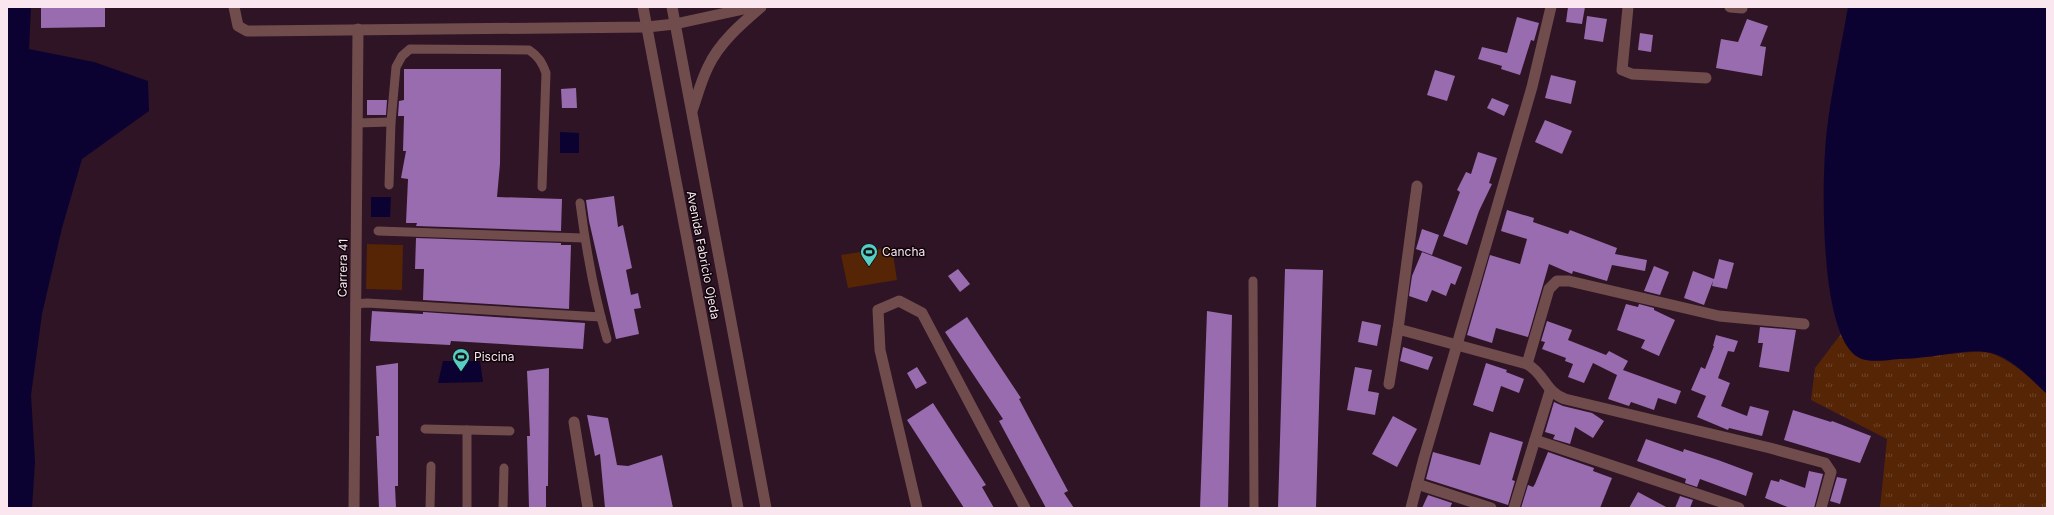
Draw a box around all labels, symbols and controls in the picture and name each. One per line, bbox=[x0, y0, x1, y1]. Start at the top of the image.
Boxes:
street label: Avenida Fabricio Ojeda bbox=[684, 189, 723, 320]
street label: Carrera 41 bbox=[334, 239, 351, 297]
sports icon: Cancha bbox=[859, 242, 879, 267]
place label: Cancha bbox=[882, 244, 925, 259]
sports icon: Piscina bbox=[451, 347, 471, 372]
place label: Piscina bbox=[474, 349, 515, 364]

